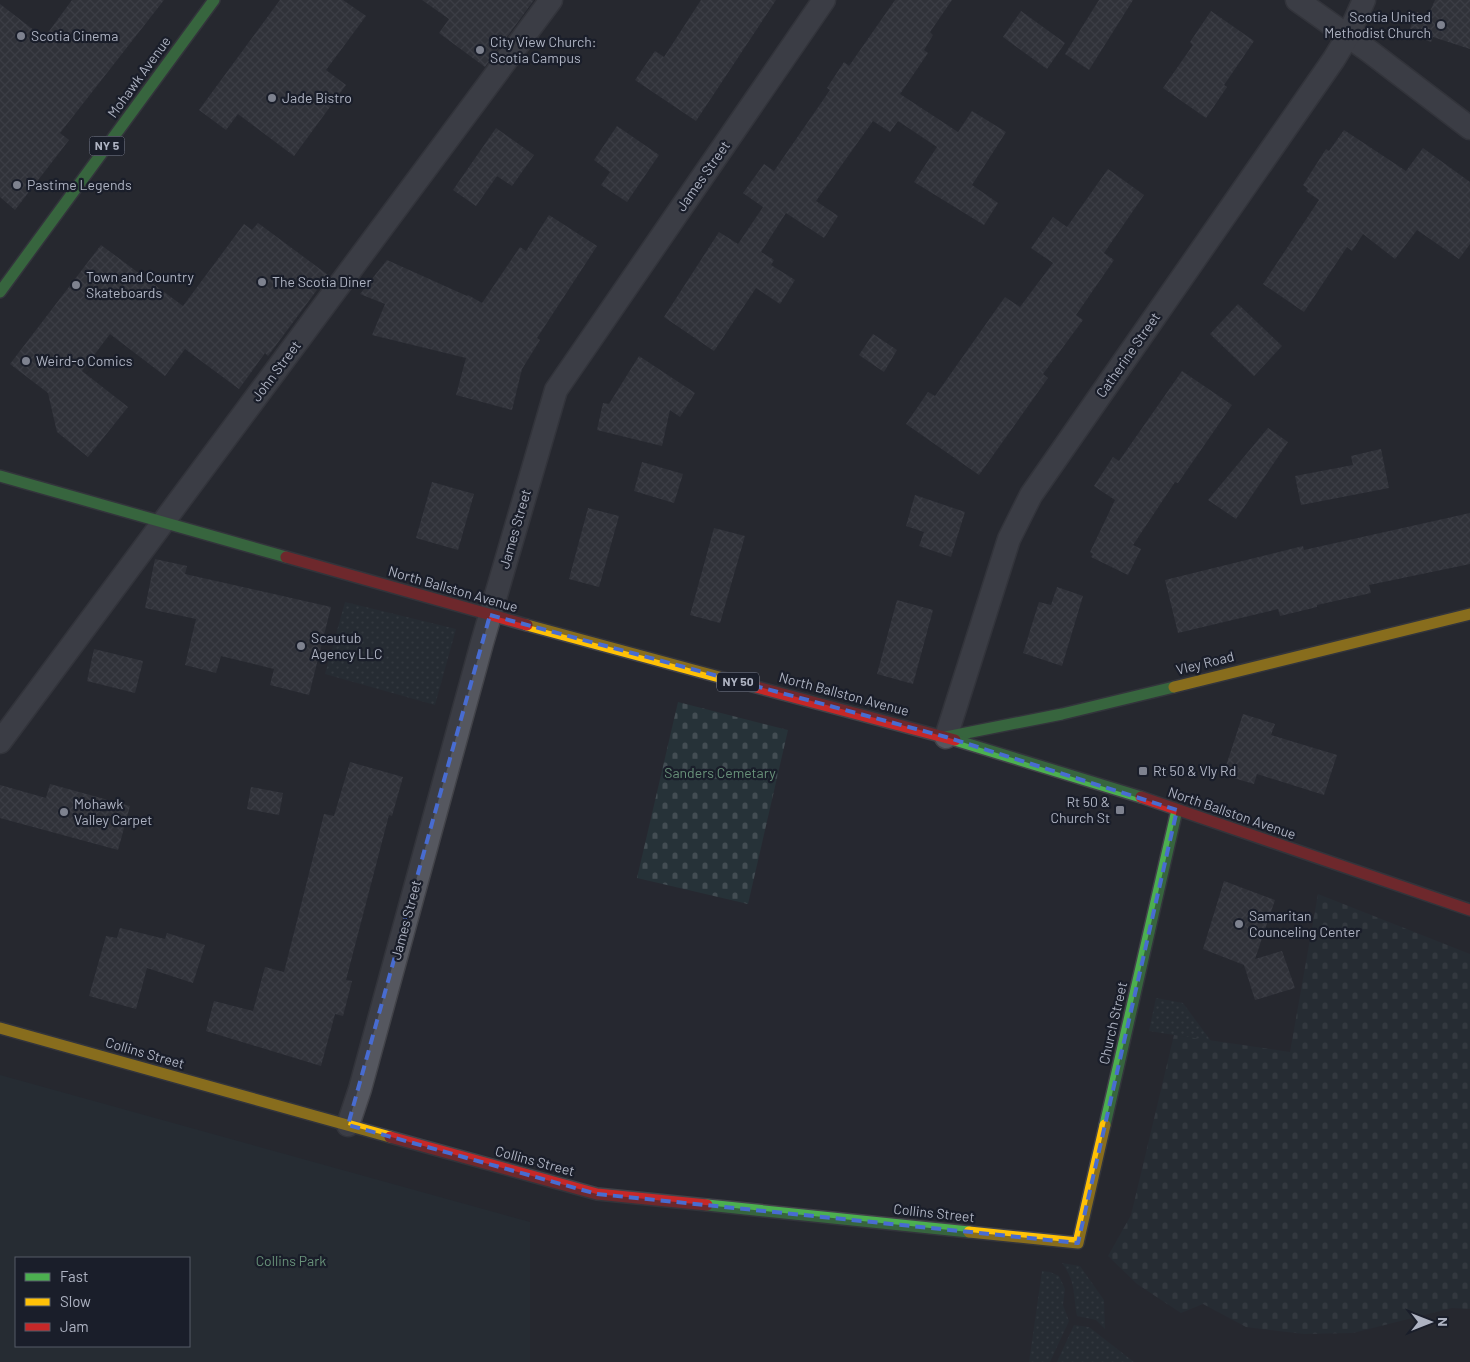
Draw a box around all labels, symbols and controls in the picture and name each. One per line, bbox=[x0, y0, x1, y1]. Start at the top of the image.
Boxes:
place label: Scotia United Methodist Church bbox=[1324, 8, 1431, 41]
marker: Scotia United Methodist Church bbox=[1435, 19, 1447, 31]
place label: Scotia Cinema bbox=[31, 27, 118, 44]
marker: Scotia Cinema bbox=[15, 30, 27, 42]
street label: Mohawk Avenue bbox=[103, 33, 174, 121]
place label: City View Church: Scotia Campus bbox=[490, 33, 597, 66]
marker: City View Church: Scotia Campus bbox=[474, 44, 486, 56]
place label: Jade Bistro bbox=[282, 89, 352, 106]
marker: Jade Bistro bbox=[266, 92, 278, 104]
road number: NY 5 bbox=[90, 136, 124, 156]
street label: James Street bbox=[672, 137, 733, 214]
place label: Pastime Legends bbox=[27, 176, 132, 193]
marker: Pastime Legends bbox=[11, 179, 23, 191]
place label: Town and Country Skateboards bbox=[86, 268, 195, 301]
place label: The Scotia Diner bbox=[272, 273, 371, 290]
marker: The Scotia Diner bbox=[256, 276, 268, 288]
marker: Town and Country Skateboards bbox=[70, 279, 82, 291]
street label: Catherine Street bbox=[1092, 309, 1163, 401]
street label: John Street bbox=[247, 337, 304, 404]
place label: Weird-o Comics bbox=[36, 352, 133, 369]
marker: Weird-o Comics bbox=[20, 355, 32, 367]
street label: James Street bbox=[495, 487, 534, 571]
street label: North Ballston Avenue bbox=[386, 562, 520, 615]
place label: Scautub Agency LLC bbox=[311, 629, 382, 662]
marker: Scautub Agency LLC bbox=[295, 640, 307, 652]
street label: Vley Road bbox=[1174, 647, 1236, 678]
street label: North Ballston Avenue bbox=[777, 668, 911, 719]
road number: NY 50 bbox=[717, 672, 759, 692]
place label: Rt 50 & Vly Rd bbox=[1153, 762, 1236, 779]
park label: Sanders Cemetary bbox=[664, 764, 776, 781]
marker: Rt 50 & Vly Rd bbox=[1137, 765, 1149, 777]
street label: North Ballston Avenue bbox=[1166, 783, 1298, 842]
place label: Rt 50 & Church St bbox=[1051, 793, 1110, 826]
place label: Mohawk Valley Carpet bbox=[74, 795, 152, 828]
marker: Rt 50 & Church St bbox=[1114, 804, 1126, 816]
marker: Mohawk Valley Carpet bbox=[58, 806, 70, 818]
street label: James Street bbox=[387, 878, 424, 962]
place label: Samaritan Counceling Center bbox=[1249, 907, 1360, 940]
marker: Samaritan Counceling Center bbox=[1233, 918, 1245, 930]
street label: Church Street bbox=[1095, 980, 1130, 1066]
street label: Collins Street bbox=[104, 1033, 187, 1072]
street label: Collins Street bbox=[494, 1142, 577, 1179]
street label: Collins Street bbox=[893, 1200, 975, 1225]
park label: Collins Park bbox=[256, 1252, 326, 1269]
legend bbox=[15, 1257, 190, 1347]
text: Fast bbox=[60, 1267, 88, 1285]
text: Slow bbox=[60, 1292, 91, 1310]
north arrow bbox=[1405, 1297, 1455, 1347]
text: Jam bbox=[60, 1317, 89, 1335]
text: N bbox=[1435, 1317, 1452, 1327]

